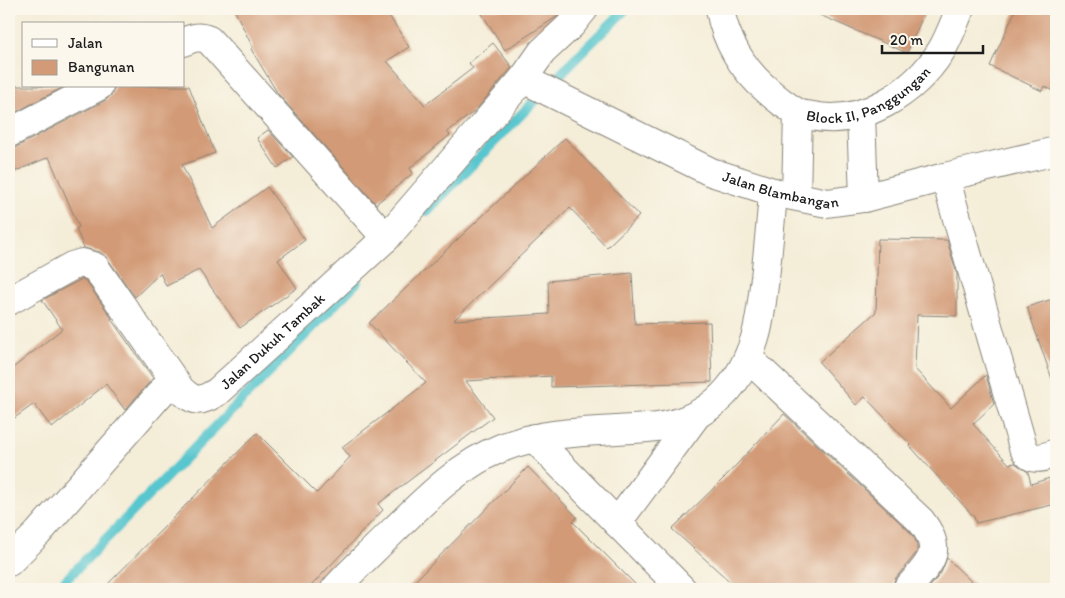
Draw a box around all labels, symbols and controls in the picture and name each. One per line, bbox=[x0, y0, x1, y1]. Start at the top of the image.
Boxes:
legend bbox=[22, 22, 185, 88]
scale bar bbox=[882, 22, 984, 54]
text: 20 m bbox=[890, 31, 924, 49]
text: Jalan bbox=[68, 34, 102, 52]
text: Bangunan bbox=[68, 58, 135, 76]
street label: Block II, Panggungan bbox=[805, 62, 935, 127]
street label: Jalan Blambangan bbox=[720, 167, 840, 213]
street label: Jalan Dukuh Tambak bbox=[217, 289, 329, 393]

